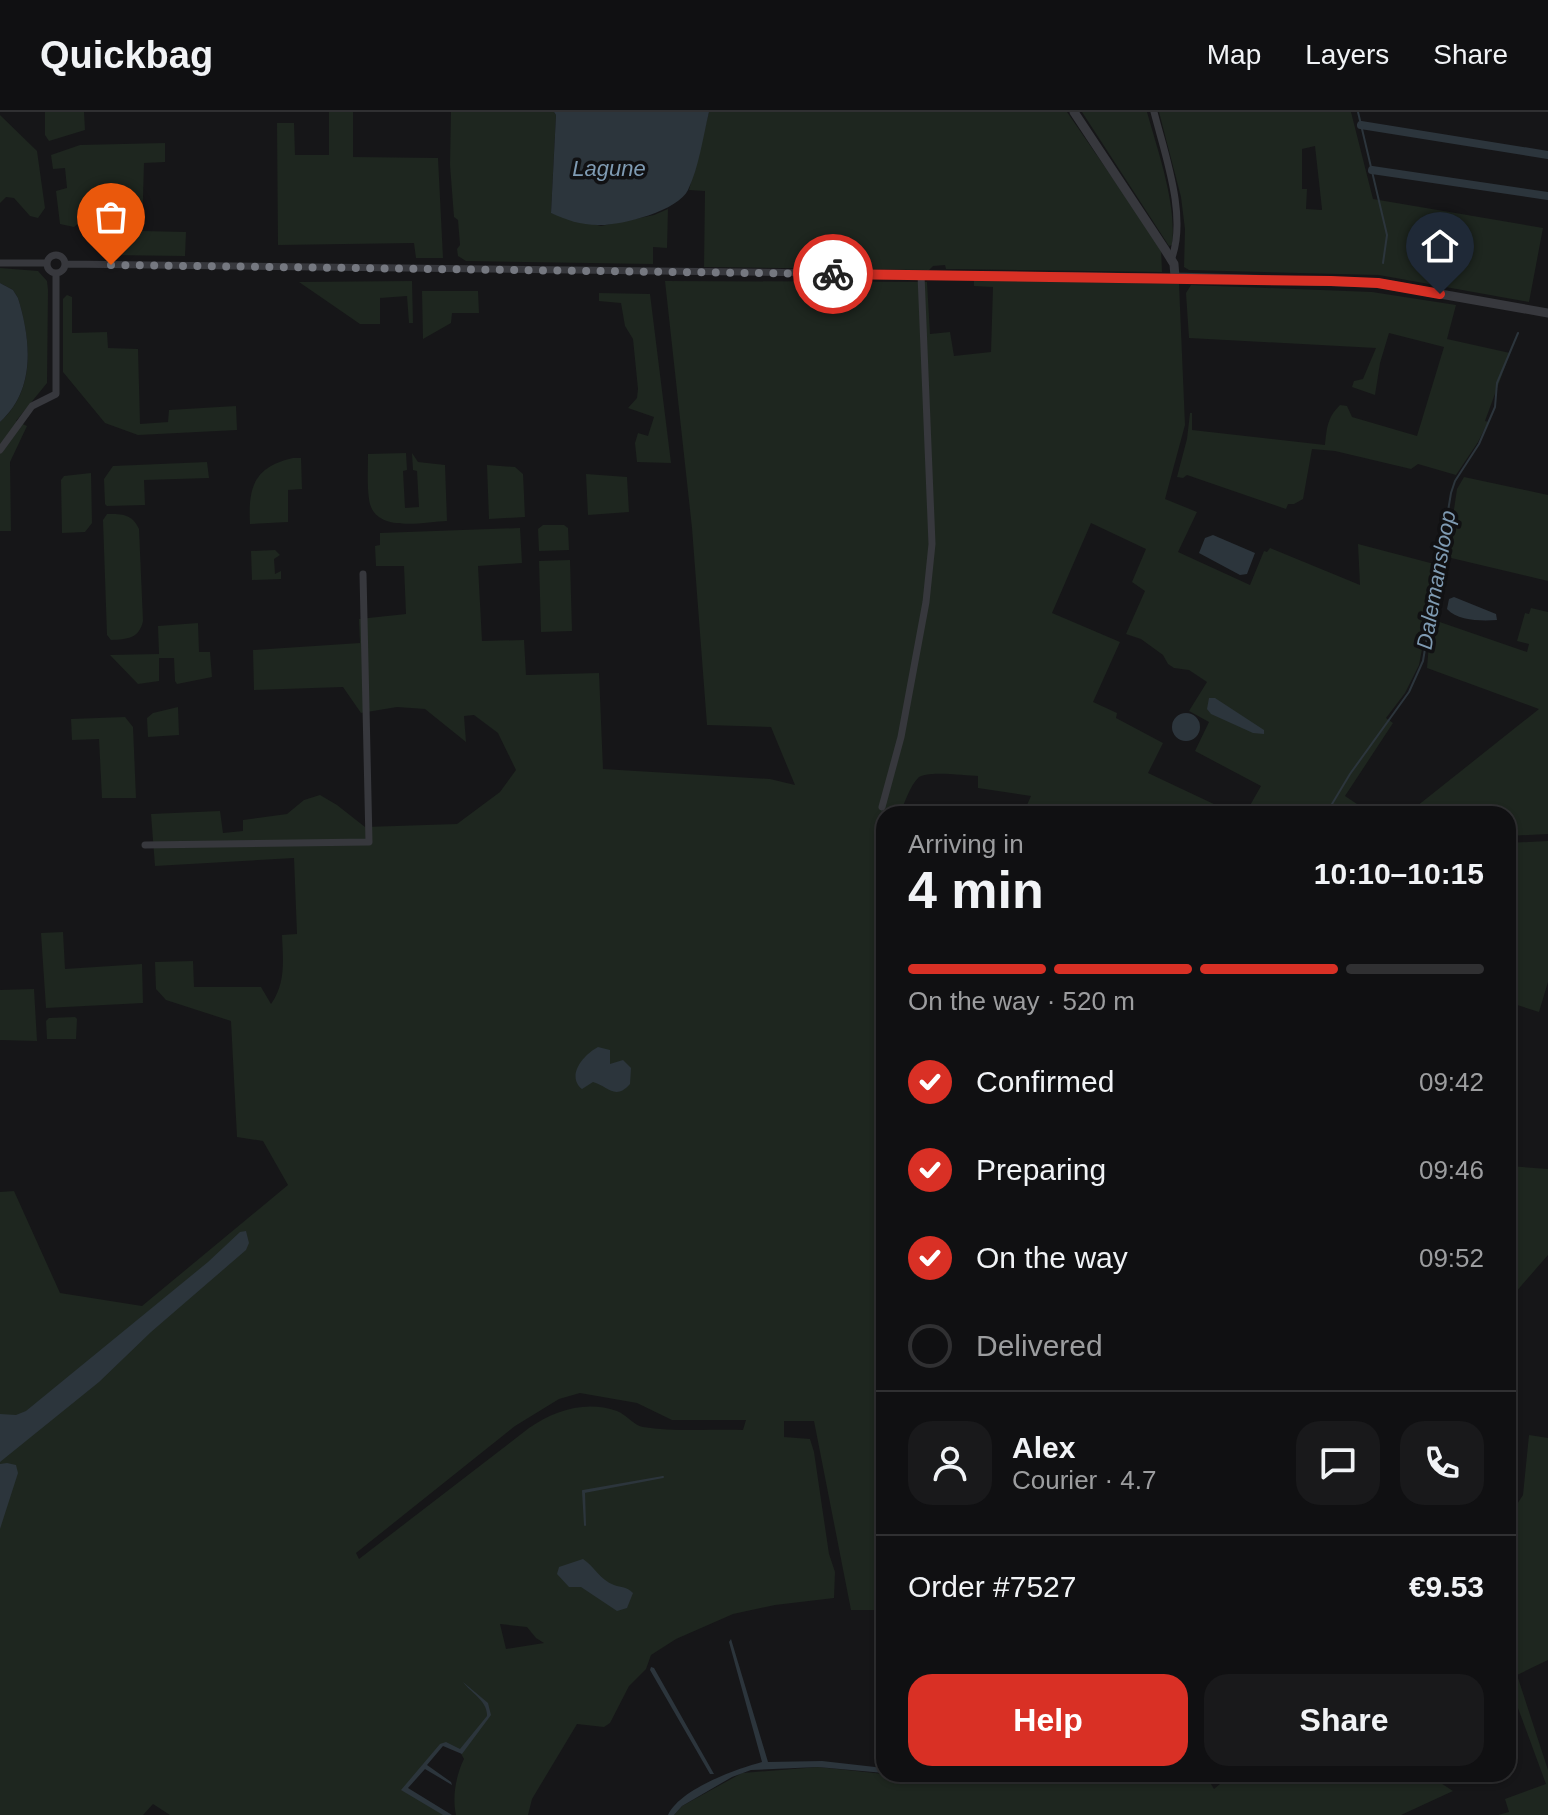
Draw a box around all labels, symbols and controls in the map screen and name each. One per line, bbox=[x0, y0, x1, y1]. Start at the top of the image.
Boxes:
text: Quickbag bbox=[40, 34, 213, 76]
text: Map bbox=[1207, 39, 1261, 70]
text: Layers bbox=[1305, 39, 1389, 70]
text: Share bbox=[1433, 39, 1508, 70]
water label: Lagune bbox=[572, 156, 646, 181]
pin bbox=[77, 183, 145, 265]
icon: bag bbox=[89, 195, 133, 239]
pin bbox=[1406, 212, 1474, 294]
icon: home bbox=[1418, 224, 1462, 268]
courier bbox=[793, 234, 873, 314]
icon: bike bbox=[811, 252, 855, 296]
water label: Dalemansloop bbox=[1411, 509, 1461, 651]
text: Arriving in bbox=[908, 829, 1024, 859]
text: 10:10–10:15 bbox=[1314, 857, 1484, 890]
text: 4 min bbox=[908, 861, 1044, 919]
text: On the way · 520 m bbox=[908, 986, 1135, 1016]
icon: check bbox=[908, 1060, 952, 1104]
text: Confirmed bbox=[976, 1065, 1114, 1098]
text: 09:42 bbox=[1419, 1067, 1484, 1097]
icon: check bbox=[908, 1148, 952, 1192]
text: Preparing bbox=[976, 1153, 1106, 1186]
text: 09:46 bbox=[1419, 1155, 1484, 1185]
icon: check bbox=[908, 1236, 952, 1280]
text: On the way bbox=[976, 1241, 1128, 1274]
text: 09:52 bbox=[1419, 1243, 1484, 1273]
text: Delivered bbox=[976, 1329, 1103, 1362]
button: person bbox=[908, 1421, 992, 1505]
button: chat bbox=[1296, 1421, 1380, 1505]
button: phone bbox=[1400, 1421, 1484, 1505]
text: Alex bbox=[1012, 1431, 1075, 1464]
text: Courier · 4.7 bbox=[1012, 1465, 1157, 1495]
text: Order #7527 bbox=[908, 1570, 1076, 1603]
text: €9.53 bbox=[1409, 1570, 1484, 1603]
button: Help bbox=[908, 1674, 1188, 1766]
button: Share bbox=[1204, 1674, 1484, 1766]

